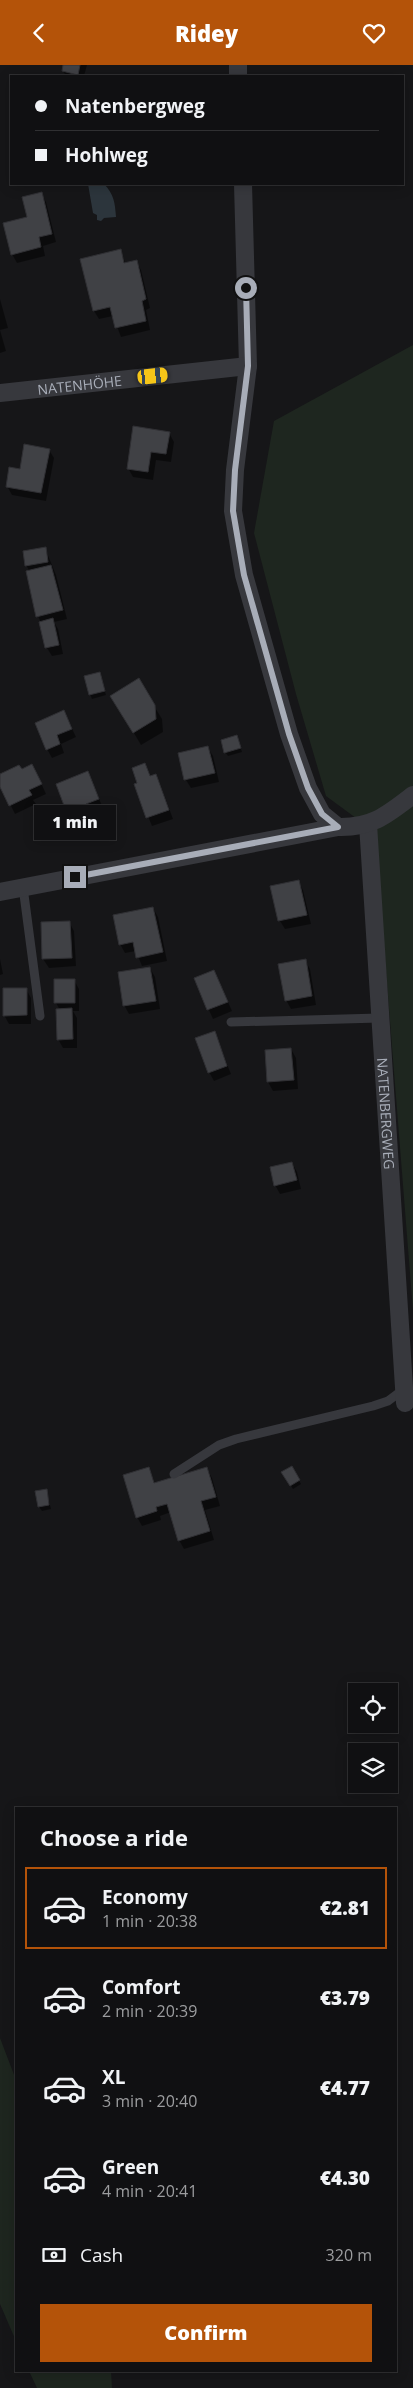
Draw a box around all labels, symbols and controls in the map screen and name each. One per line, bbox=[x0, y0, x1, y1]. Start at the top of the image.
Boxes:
text: Ridey bbox=[175, 18, 238, 48]
icon: back bbox=[25, 19, 53, 47]
icon: heart bbox=[360, 19, 388, 47]
text: Natenbergweg bbox=[65, 93, 205, 119]
text: Hohlweg bbox=[65, 142, 148, 168]
route start bbox=[235, 277, 257, 299]
car bbox=[137, 367, 168, 385]
street label: NATENHÖHE bbox=[36, 370, 123, 398]
callout: 1 min bbox=[34, 805, 116, 839]
text: 1 min bbox=[52, 811, 98, 833]
route end bbox=[64, 866, 86, 888]
street label: NATENBERGWEG bbox=[373, 1057, 400, 1170]
map controls bbox=[348, 1683, 398, 1793]
button: locate bbox=[348, 1683, 398, 1733]
button: layers bbox=[348, 1743, 398, 1793]
text: Choose a ride bbox=[40, 1822, 188, 1852]
text: Economy bbox=[102, 1884, 188, 1910]
icon: car bbox=[42, 1886, 87, 1931]
text: €2.81 bbox=[320, 1895, 370, 1921]
text: 1 min · 20:38 bbox=[102, 1910, 197, 1932]
text: Comfort bbox=[102, 1974, 181, 2000]
icon: car bbox=[42, 1976, 87, 2021]
text: €3.79 bbox=[320, 1985, 370, 2011]
text: 2 min · 20:39 bbox=[102, 2000, 197, 2022]
text: XL bbox=[102, 2064, 125, 2090]
icon: car bbox=[42, 2066, 87, 2111]
text: €4.77 bbox=[320, 2075, 370, 2101]
text: 3 min · 20:40 bbox=[102, 2090, 197, 2112]
text: Green bbox=[102, 2154, 159, 2180]
icon: car bbox=[42, 2156, 87, 2201]
text: €4.30 bbox=[320, 2165, 370, 2191]
text: 4 min · 20:41 bbox=[102, 2180, 197, 2202]
icon: cash bbox=[40, 2241, 68, 2269]
text: Cash bbox=[80, 2242, 123, 2268]
text: 320 m bbox=[326, 2244, 372, 2266]
button: Confirm bbox=[40, 2304, 372, 2362]

